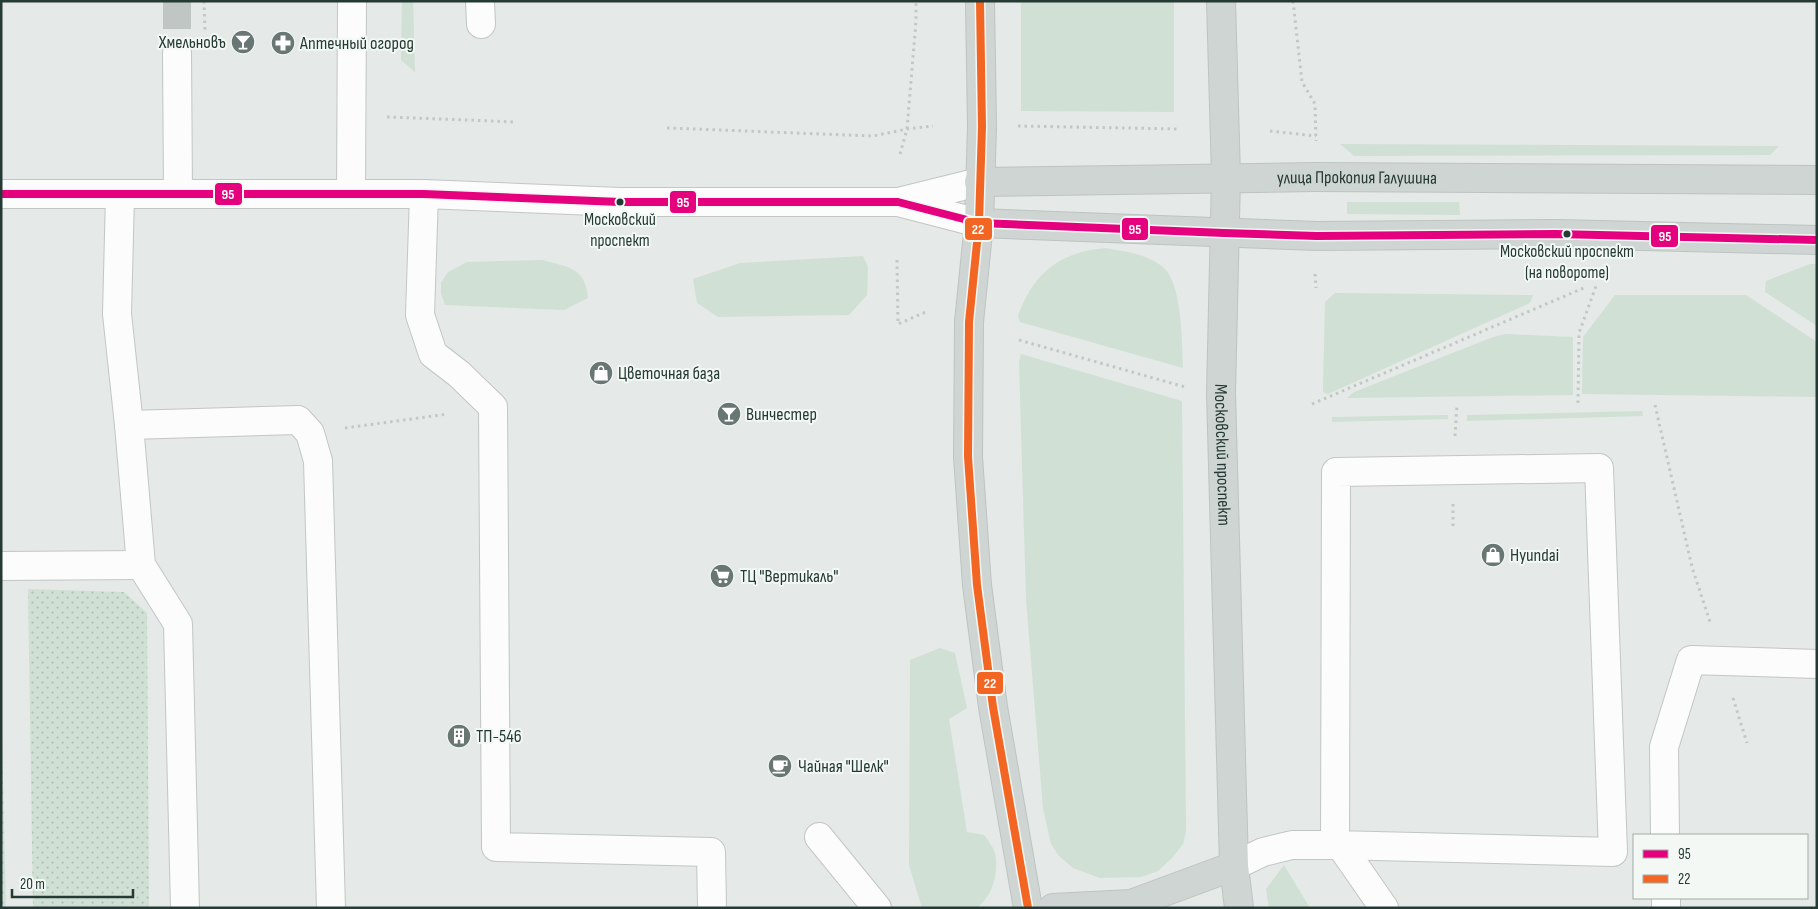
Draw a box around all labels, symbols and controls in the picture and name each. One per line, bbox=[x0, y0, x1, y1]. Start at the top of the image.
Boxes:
bar icon: Хмельновъ bbox=[230, 29, 256, 55]
pharmacy icon: Аптечный огород bbox=[270, 30, 296, 56]
place label: Хмельновъ bbox=[158, 32, 226, 53]
place label: Аптечный огород bbox=[299, 33, 414, 54]
street label: улица Прокопия Галушина bbox=[1277, 166, 1437, 188]
line badge: 95 bbox=[214, 182, 243, 206]
text: 95 bbox=[222, 186, 234, 203]
line badge: 95 bbox=[669, 190, 697, 214]
text: 95 bbox=[677, 194, 689, 211]
marker: Московский проспект bbox=[615, 197, 625, 207]
place label: Московский проспект bbox=[584, 210, 656, 251]
line badge: 22 bbox=[964, 217, 993, 241]
line badge: 95 bbox=[1121, 217, 1149, 241]
text: 22 bbox=[972, 221, 984, 238]
text: 95 bbox=[1129, 221, 1141, 238]
line badge: 95 bbox=[1650, 224, 1679, 248]
text: 95 bbox=[1659, 228, 1671, 245]
marker: Московский проспект (на повороте) bbox=[1562, 229, 1572, 239]
place label: Московский проспект (на повороте) bbox=[1500, 242, 1634, 283]
shop icon: Цветочная база bbox=[588, 360, 614, 386]
place label: Цветочная база bbox=[618, 363, 720, 384]
street label: Московский проспект bbox=[1210, 384, 1235, 526]
bar icon: Винчестер bbox=[716, 401, 742, 427]
place label: Винчестер bbox=[746, 404, 817, 425]
shop icon: Hyundai bbox=[1480, 542, 1506, 568]
place label: Hyundai bbox=[1510, 545, 1559, 566]
supermarket icon: ТЦ "Вертикаль" bbox=[709, 563, 735, 589]
place label: ТЦ "Вертикаль" bbox=[740, 566, 839, 587]
line badge: 22 bbox=[976, 671, 1004, 695]
text: 22 bbox=[984, 675, 996, 692]
building icon: ТП-546 bbox=[446, 723, 472, 749]
place label: ТП-546 bbox=[476, 726, 522, 747]
cafe icon: Чайная "Шелк" bbox=[767, 753, 793, 779]
place label: Чайная "Шелк" bbox=[798, 756, 889, 777]
legend bbox=[1633, 834, 1808, 899]
text: 95 bbox=[1678, 845, 1691, 864]
scale bar bbox=[12, 866, 134, 898]
text: 22 bbox=[1678, 870, 1690, 889]
text: 20 m bbox=[20, 875, 45, 894]

